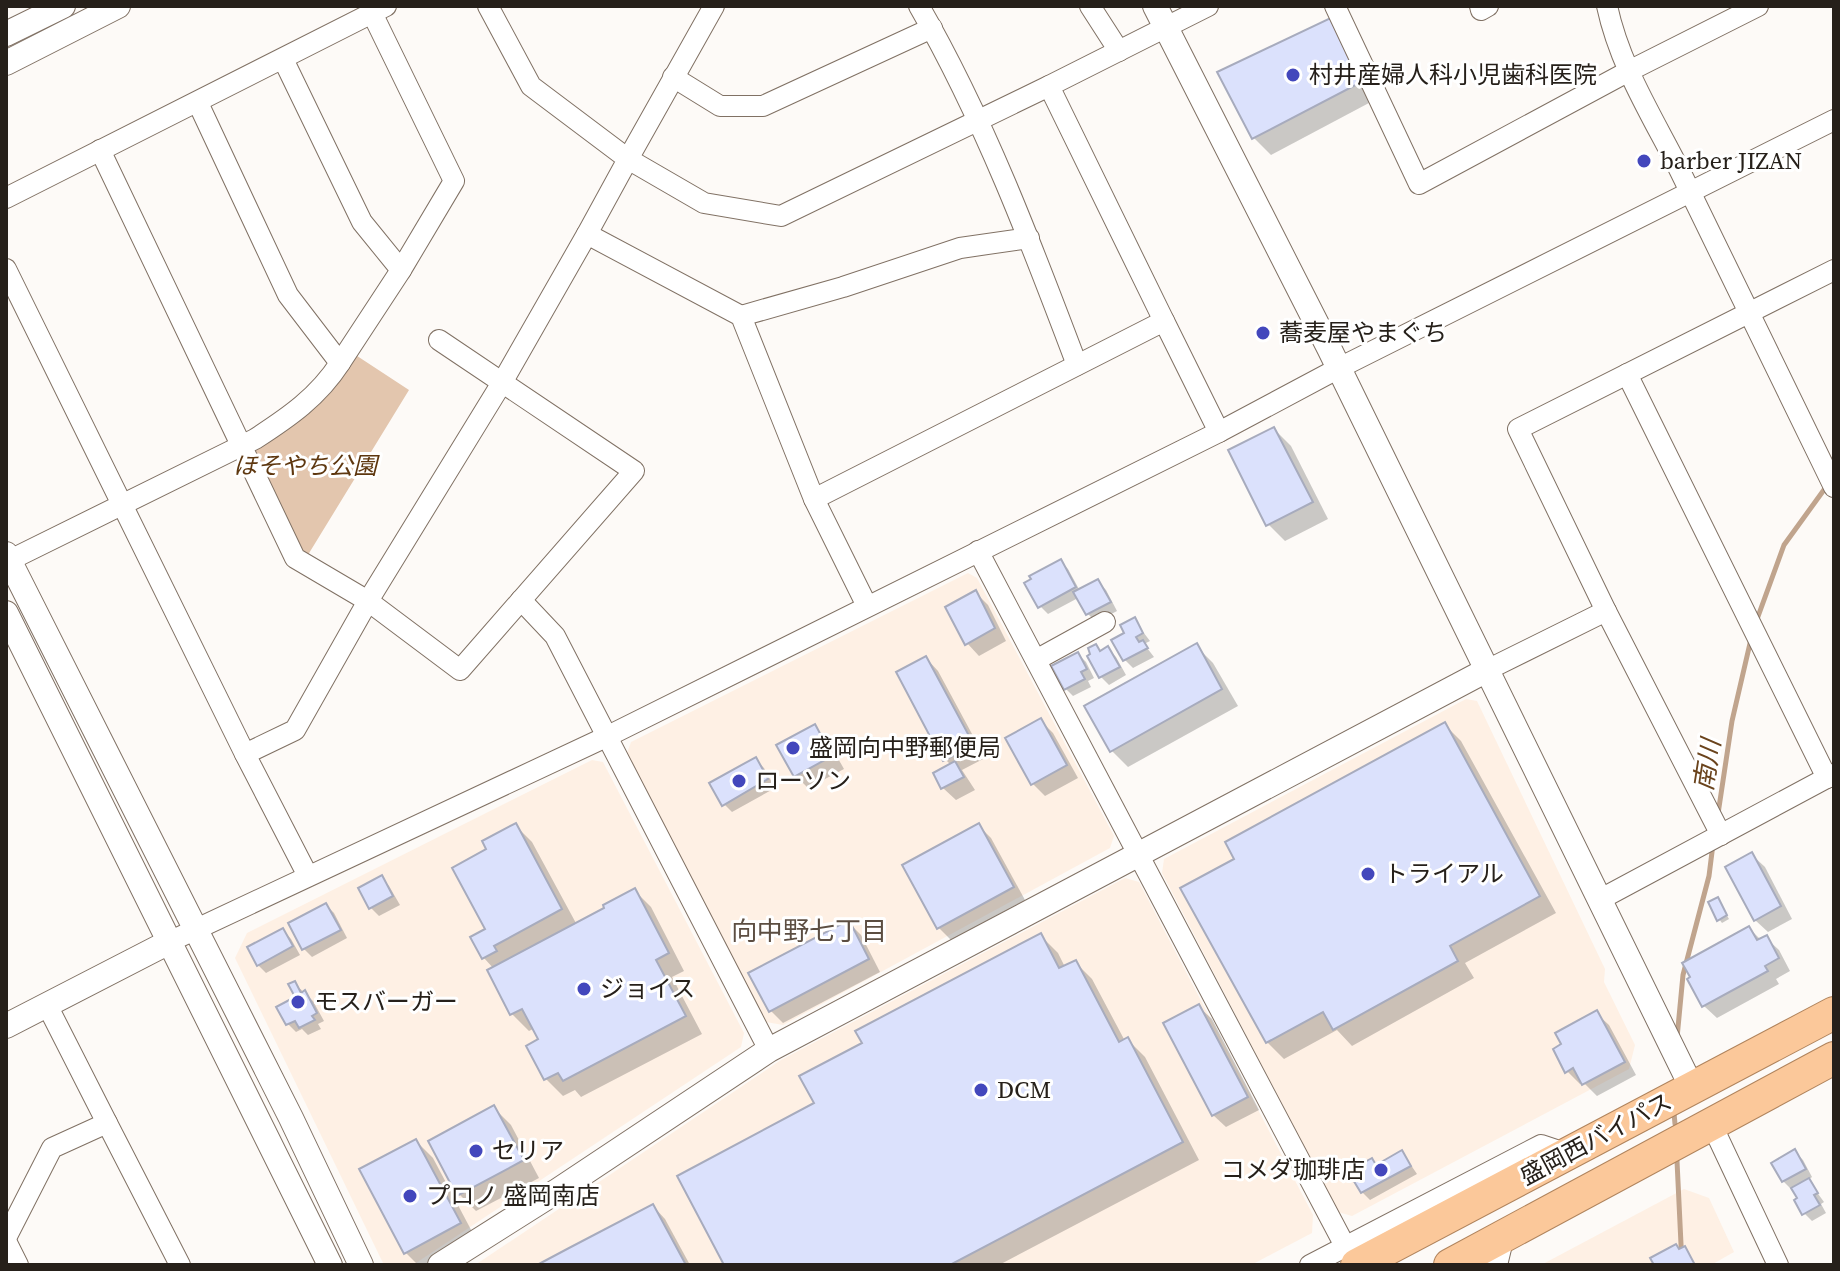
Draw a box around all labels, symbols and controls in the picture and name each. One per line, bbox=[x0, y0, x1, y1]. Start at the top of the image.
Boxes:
place label: 村井産婦人科小児歯科医院 bbox=[1309, 58, 1597, 91]
marker: 村井産婦人科小児歯科医院 bbox=[1284, 66, 1302, 84]
place label: barber JIZAN bbox=[1660, 144, 1802, 177]
marker: barber JIZAN bbox=[1635, 152, 1653, 170]
place label: 蕎麦屋やまぐち bbox=[1279, 316, 1447, 349]
marker: 蕎麦屋やまぐち bbox=[1254, 324, 1272, 342]
park label: ほそやち公園 bbox=[233, 449, 380, 482]
place label: 盛岡向中野郵便局 bbox=[809, 731, 1001, 764]
water label: 南川 bbox=[1685, 734, 1729, 794]
marker: 盛岡向中野郵便局 bbox=[784, 739, 802, 757]
place label: ローソン bbox=[755, 764, 851, 797]
marker: ローソン bbox=[730, 772, 748, 790]
place label: トライアル bbox=[1384, 857, 1504, 890]
marker: トライアル bbox=[1359, 865, 1377, 883]
district label: 向中野七丁目 bbox=[731, 913, 887, 949]
place label: ジョイス bbox=[600, 972, 695, 1005]
marker: ジョイス bbox=[575, 980, 593, 998]
place label: モスバーガー bbox=[314, 985, 458, 1018]
marker: モスバーガー bbox=[289, 993, 307, 1011]
place label: DCM bbox=[997, 1073, 1051, 1106]
marker: DCM bbox=[972, 1081, 990, 1099]
street label: 盛岡西バイパス bbox=[1514, 1085, 1677, 1192]
place label: セリア bbox=[492, 1134, 564, 1167]
marker: セリア bbox=[467, 1142, 485, 1160]
place label: コメダ珈琲店 bbox=[1221, 1153, 1365, 1186]
marker: コメダ珈琲店 bbox=[1372, 1161, 1390, 1179]
place label: プロノ 盛岡南店 bbox=[426, 1179, 600, 1212]
marker: プロノ 盛岡南店 bbox=[401, 1187, 419, 1205]

